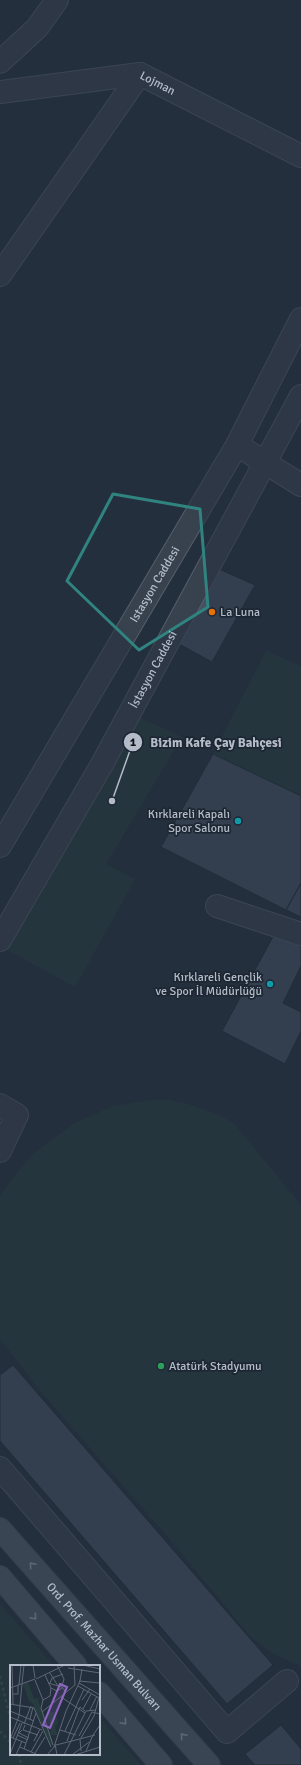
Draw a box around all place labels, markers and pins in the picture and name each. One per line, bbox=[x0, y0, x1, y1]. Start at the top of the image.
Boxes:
place label: La Luna bbox=[220, 605, 260, 620]
marker: La Luna bbox=[207, 607, 217, 617]
callout: Bizim Kafe Çay Bahçesi bbox=[123, 730, 290, 755]
place label: Kırklareli Kapalı Spor Salonu bbox=[148, 807, 230, 836]
marker: Kırklareli Kapalı Spor Salonu bbox=[233, 816, 243, 826]
place label: Kırklareli Gençlik ve Spor İl Müdürlüğü bbox=[156, 970, 262, 999]
marker: Kırklareli Gençlik ve Spor İl Müdürlüğü bbox=[265, 979, 275, 989]
place label: Atatürk Stadyumu bbox=[169, 1359, 262, 1374]
marker: Atatürk Stadyumu bbox=[156, 1361, 166, 1371]

